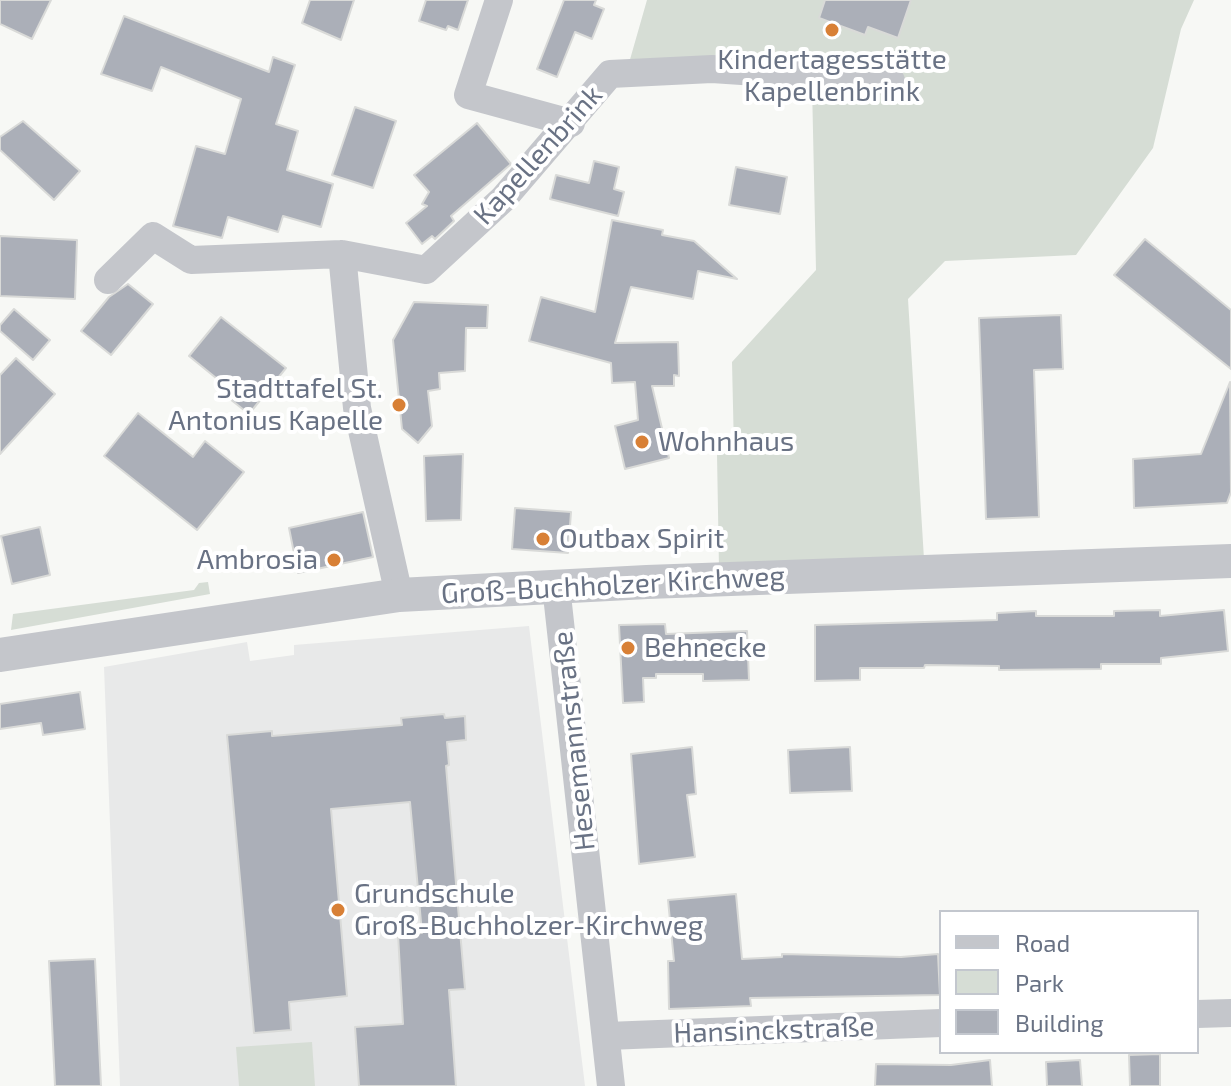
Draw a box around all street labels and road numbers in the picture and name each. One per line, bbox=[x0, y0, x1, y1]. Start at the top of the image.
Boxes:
street label: Kapellenbrink bbox=[467, 78, 609, 232]
street label: Groß-Buchholzer Kirchweg bbox=[440, 559, 786, 611]
street label: Hesemannstraße bbox=[546, 629, 602, 853]
street label: Hansinckstraße bbox=[673, 1010, 875, 1050]

